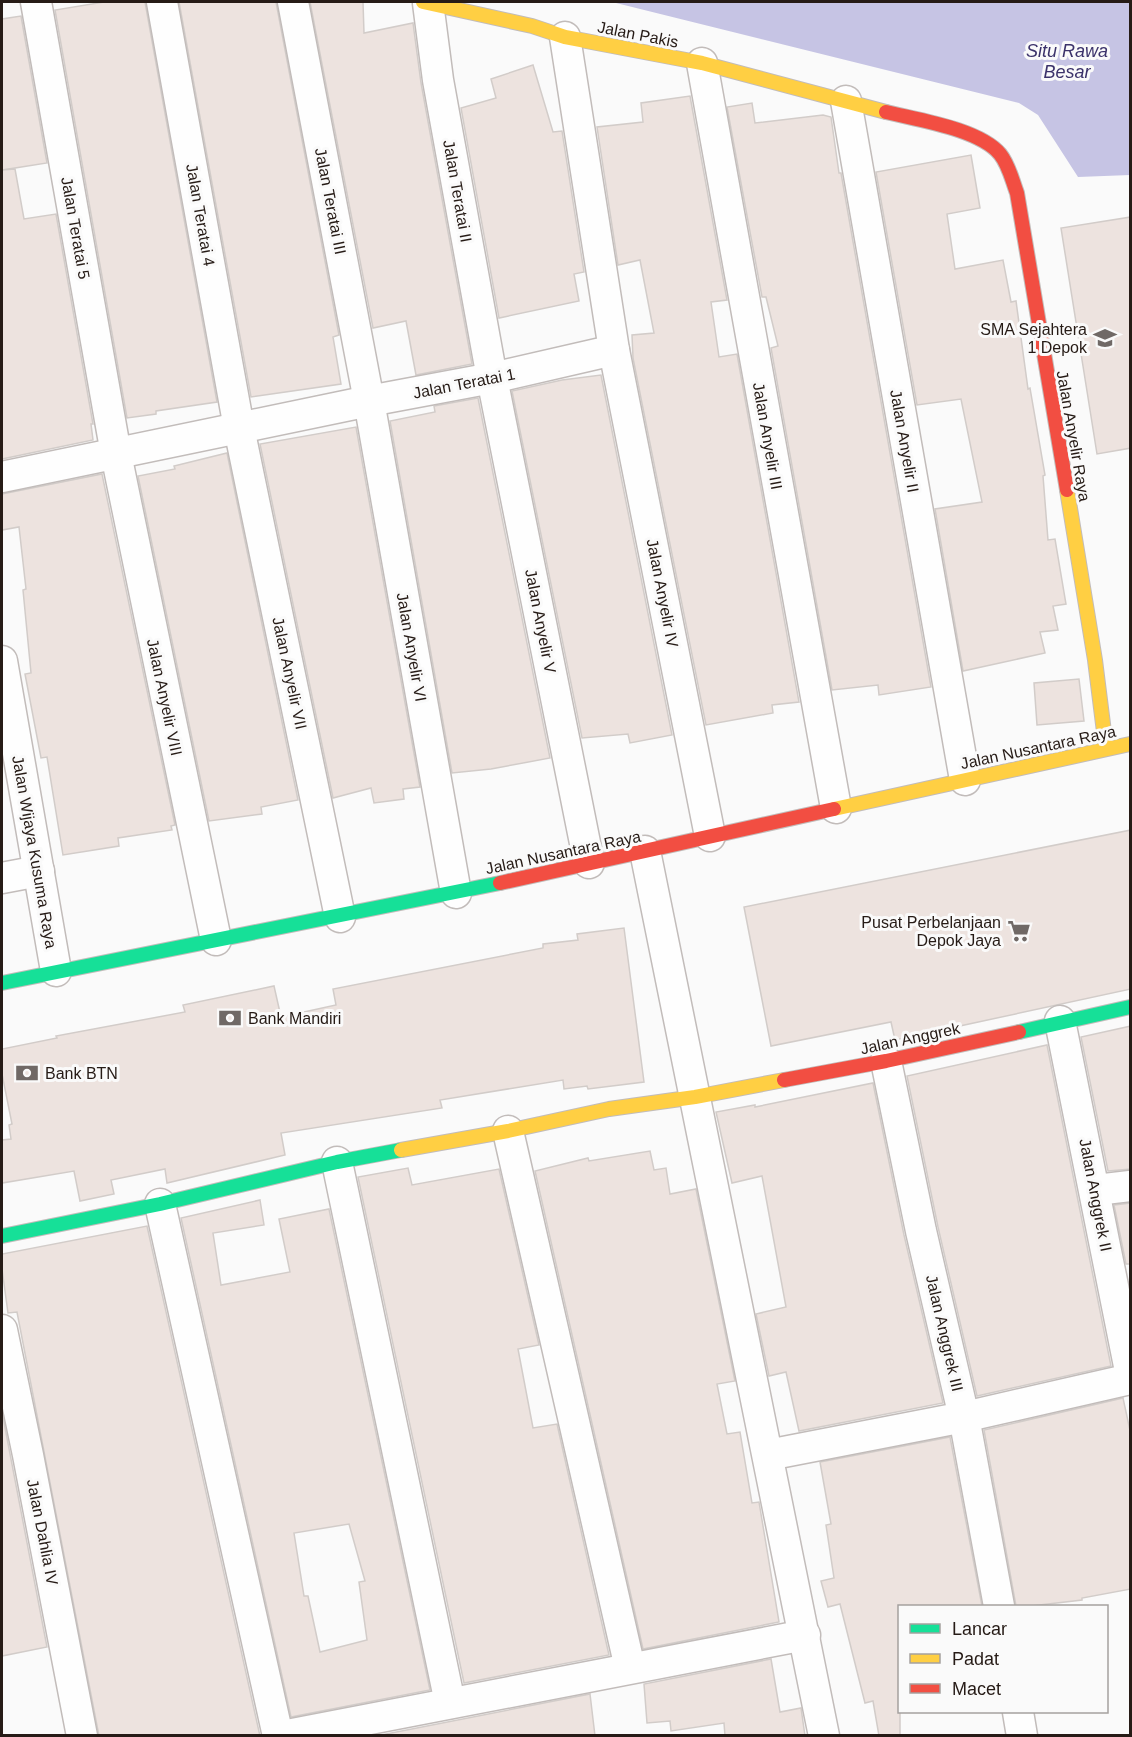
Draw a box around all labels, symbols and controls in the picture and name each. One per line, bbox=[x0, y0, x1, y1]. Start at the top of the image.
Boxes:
street label: Jalan Pakis bbox=[596, 18, 680, 51]
water label: Situ Rawa Besar bbox=[1026, 41, 1108, 82]
street label: Jalan Teratai II bbox=[440, 139, 475, 244]
street label: Jalan Teratai III bbox=[312, 146, 349, 256]
street label: Jalan Teratai 4 bbox=[183, 163, 218, 268]
street label: Jalan Teratai 5 bbox=[58, 176, 93, 281]
place label: SMA Sejahtera 1 Depok bbox=[980, 321, 1088, 356]
school or university icon: SMA Sejahtera 1 Depok bbox=[1092, 325, 1118, 351]
street label: Jalan Teratai 1 bbox=[412, 365, 517, 402]
street label: Jalan Anyelir Raya bbox=[1054, 369, 1093, 503]
street label: Jalan Anyelir III bbox=[750, 381, 785, 491]
street label: Jalan Anyelir II bbox=[887, 388, 922, 494]
street label: Jalan Anyelir IV bbox=[644, 537, 681, 649]
street label: Jalan Anyelir V bbox=[522, 568, 559, 675]
street label: Jalan Anyelir VI bbox=[394, 591, 429, 703]
street label: Jalan Anyelir VII bbox=[269, 615, 310, 731]
street label: Jalan Anyelir VIII bbox=[144, 637, 185, 757]
street label: Jalan Nusantara Raya bbox=[959, 723, 1117, 772]
street label: Jalan Wijaya Kusuma Raya bbox=[9, 754, 60, 950]
street label: Jalan Nusantara Raya bbox=[484, 828, 642, 877]
place label: Pusat Perbelanjaan Depok Jaya bbox=[861, 914, 1001, 949]
supermarket icon: Pusat Perbelanjaan Depok Jaya bbox=[1006, 918, 1032, 944]
bank icon: Bank Mandiri bbox=[217, 1005, 243, 1031]
place label: Bank Mandiri bbox=[248, 1010, 341, 1027]
street label: Jalan Anggrek bbox=[859, 1019, 962, 1057]
bank icon: Bank BTN bbox=[14, 1060, 40, 1086]
place label: Bank BTN bbox=[45, 1065, 118, 1082]
street label: Jalan Anggrek II bbox=[1076, 1137, 1115, 1253]
street label: Jalan Anggrek III bbox=[923, 1273, 966, 1393]
street label: Jalan Dahlia IV bbox=[24, 1478, 61, 1587]
legend bbox=[898, 1605, 1108, 1713]
text: Lancar bbox=[952, 1619, 1007, 1639]
text: Padat bbox=[952, 1649, 999, 1669]
text: Macet bbox=[952, 1679, 1001, 1699]

